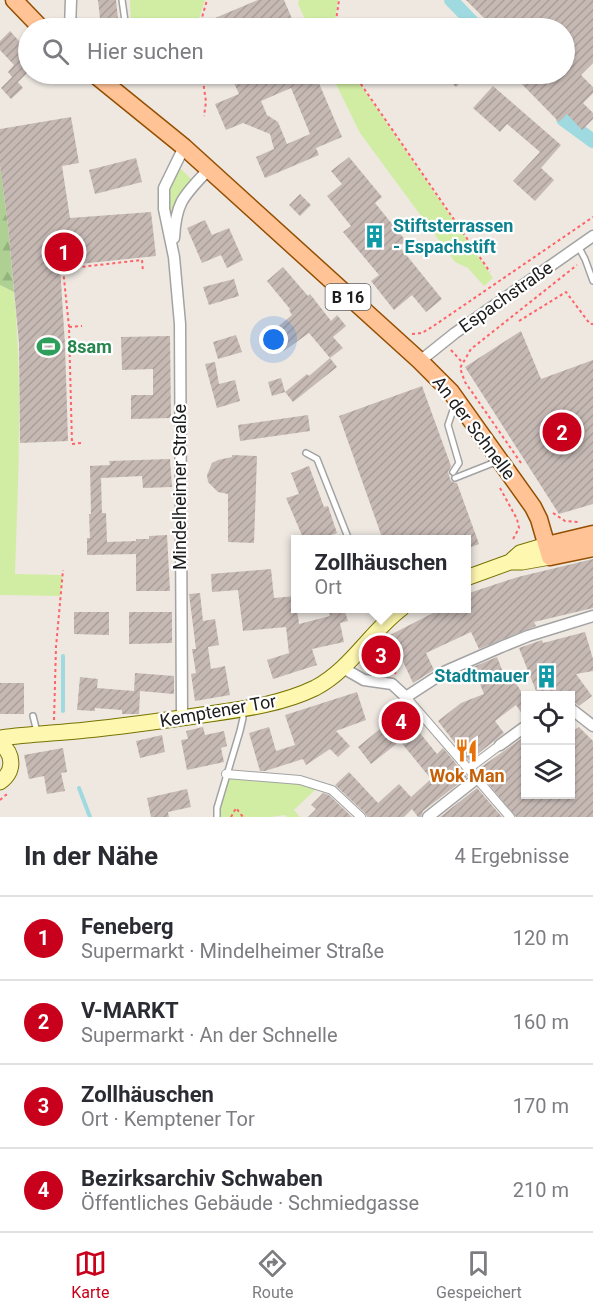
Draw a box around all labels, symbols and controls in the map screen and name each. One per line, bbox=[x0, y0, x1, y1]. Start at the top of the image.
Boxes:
search box bbox=[18, 18, 575, 84]
icon: search bbox=[39, 35, 72, 68]
text: Hier suchen bbox=[87, 39, 204, 64]
place label: Stiftsterrassen - Espachstift bbox=[393, 215, 513, 257]
building icon: Stiftsterrassen - Espachstift bbox=[362, 223, 388, 249]
pin: 1 bbox=[44, 230, 84, 274]
street label: Espachstraße bbox=[455, 257, 557, 337]
road number: B 16 bbox=[326, 284, 370, 310]
your location bbox=[259, 325, 288, 354]
sports icon: 8sam bbox=[36, 334, 62, 360]
place label: 8sam bbox=[67, 336, 112, 357]
street label: An der Schnelle bbox=[429, 372, 520, 484]
street label: Mindelheimer Straße bbox=[169, 404, 190, 570]
pin: 2 bbox=[542, 410, 582, 454]
popup bbox=[291, 535, 471, 613]
text: Zollhäuschen bbox=[315, 550, 447, 575]
text: Ort bbox=[315, 575, 342, 599]
pin: 3 bbox=[362, 632, 400, 678]
building icon: Stadtmauer bbox=[534, 663, 560, 689]
place label: Stadtmauer bbox=[434, 665, 529, 686]
street label: Kemptener Tor bbox=[158, 690, 278, 731]
map controls bbox=[521, 691, 575, 799]
button: locate bbox=[521, 691, 575, 745]
pin: 4 bbox=[382, 698, 420, 744]
restaurant icon: Wok Man bbox=[454, 737, 480, 763]
button: layers bbox=[521, 745, 575, 799]
place label: Wok Man bbox=[429, 765, 505, 786]
text: In der Nähe bbox=[24, 841, 158, 871]
text: 4 Ergebnisse bbox=[455, 844, 569, 868]
text: Feneberg bbox=[81, 914, 174, 939]
text: 1 bbox=[38, 926, 49, 950]
text: 120 m bbox=[513, 926, 569, 950]
text: Supermarkt · Mindelheimer Straße bbox=[81, 939, 384, 963]
text: V-MARKT bbox=[81, 998, 179, 1023]
text: 2 bbox=[38, 1010, 49, 1034]
text: 160 m bbox=[513, 1010, 569, 1034]
text: Supermarkt · An der Schnelle bbox=[81, 1023, 338, 1047]
text: Zollhäuschen bbox=[81, 1082, 214, 1107]
text: 3 bbox=[38, 1094, 49, 1118]
text: 170 m bbox=[513, 1094, 569, 1118]
text: Ort · Kemptener Tor bbox=[81, 1107, 255, 1131]
text: Bezirksarchiv Schwaben bbox=[81, 1166, 323, 1191]
text: 4 bbox=[38, 1178, 49, 1202]
text: 210 m bbox=[513, 1178, 569, 1202]
text: Öffentliches Gebäude · Schmiedgasse bbox=[81, 1191, 419, 1215]
tab: Karte bbox=[71, 1247, 110, 1302]
tab: Route bbox=[252, 1247, 294, 1302]
tab: Gespeichert bbox=[436, 1247, 522, 1302]

